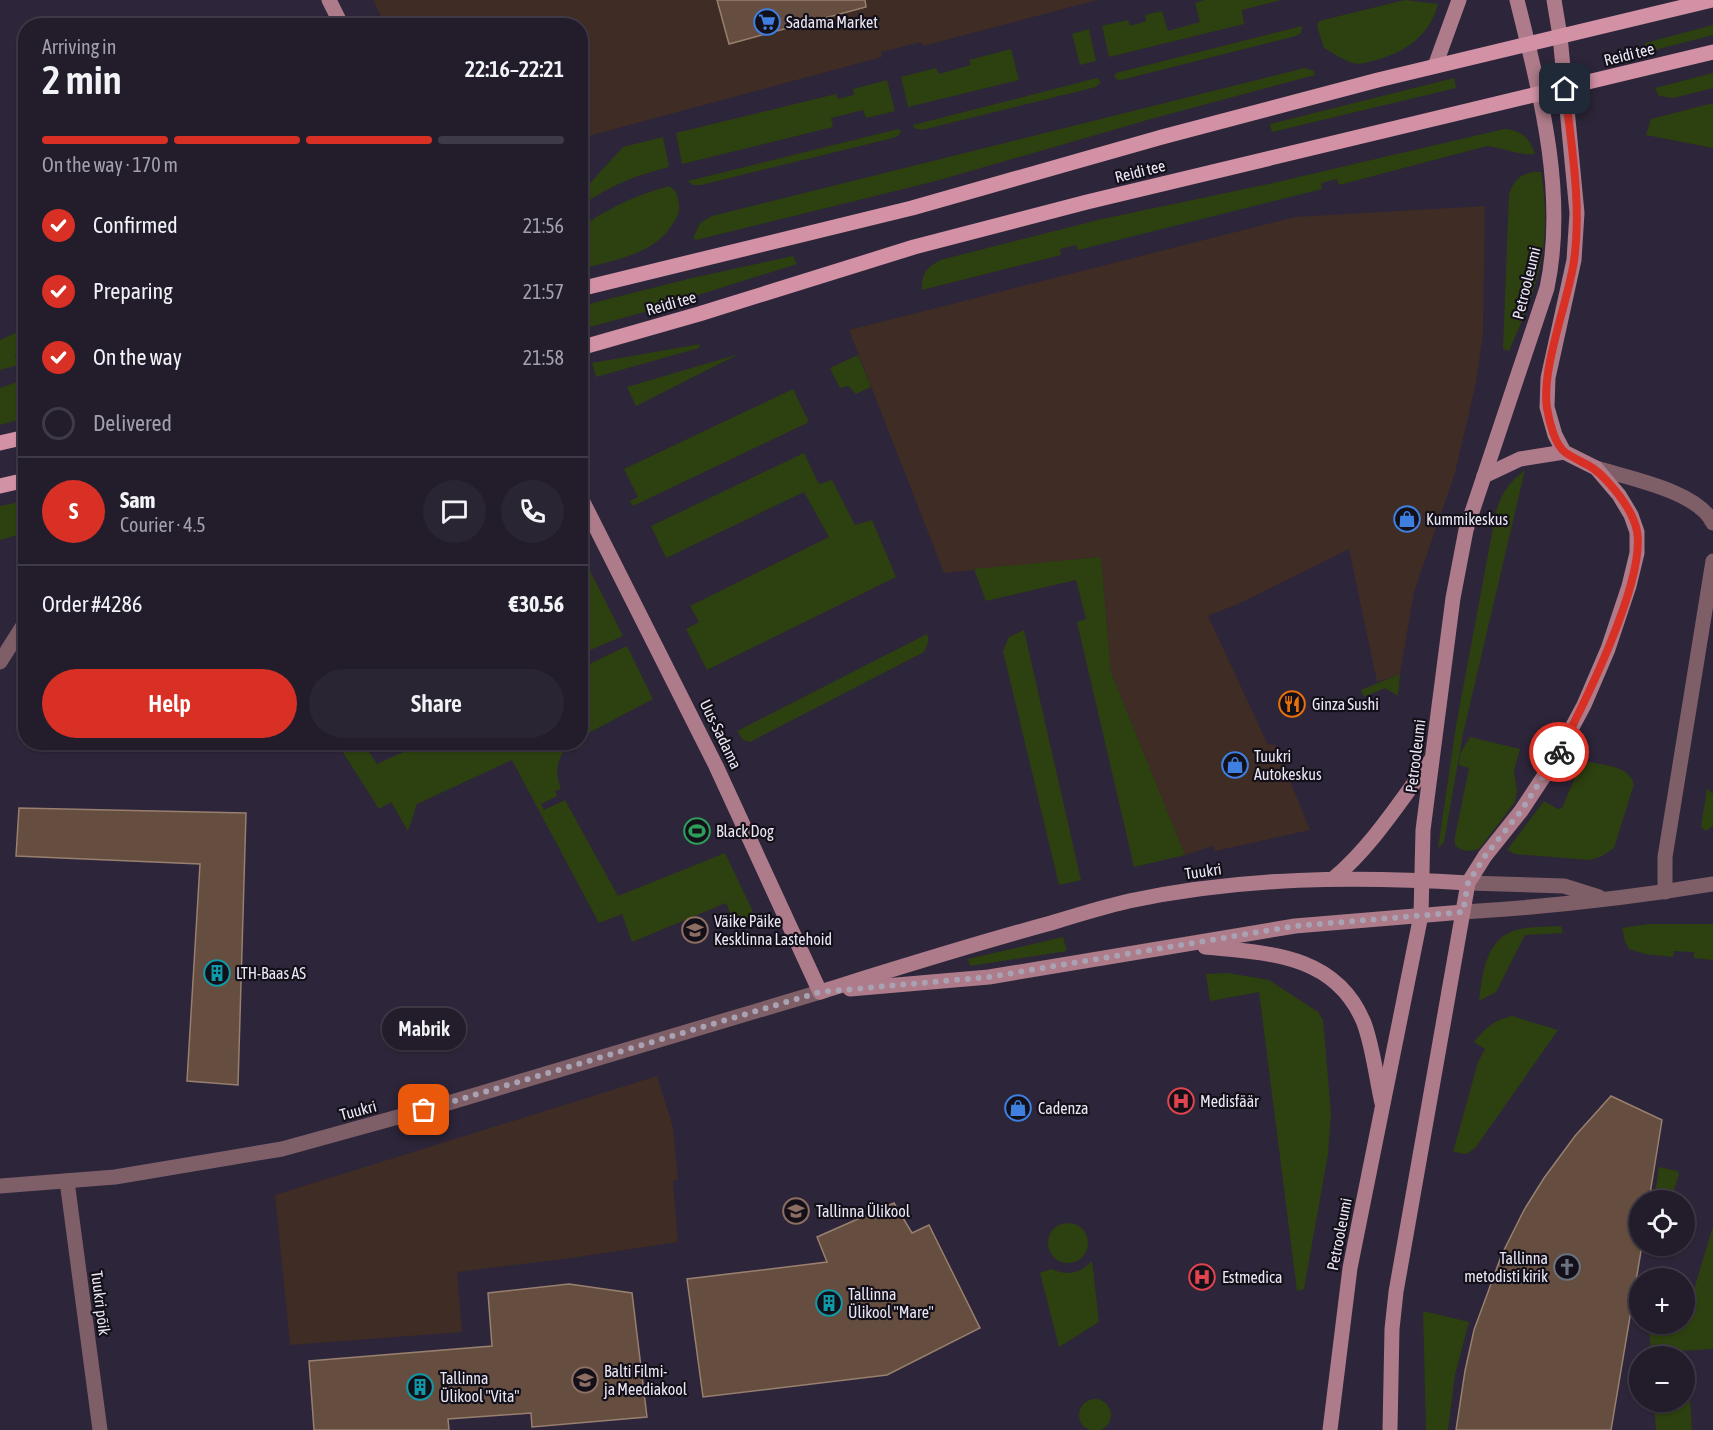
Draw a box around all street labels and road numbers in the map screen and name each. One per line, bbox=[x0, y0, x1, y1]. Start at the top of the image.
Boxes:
street label: Reidi tee bbox=[1602, 39, 1656, 69]
street label: Reidi tee bbox=[1113, 156, 1167, 186]
street label: Petrooleumi bbox=[1508, 245, 1544, 321]
street label: Reidi tee bbox=[644, 287, 698, 319]
street label: Uus-Sadama bbox=[696, 696, 746, 772]
street label: Petrooleumi bbox=[1402, 718, 1428, 794]
street label: Tuukri bbox=[1183, 860, 1223, 882]
street label: Tuukri bbox=[338, 1097, 378, 1123]
street label: Petrooleumi bbox=[1323, 1196, 1355, 1272]
street label: Tuukri põik bbox=[87, 1270, 114, 1337]

